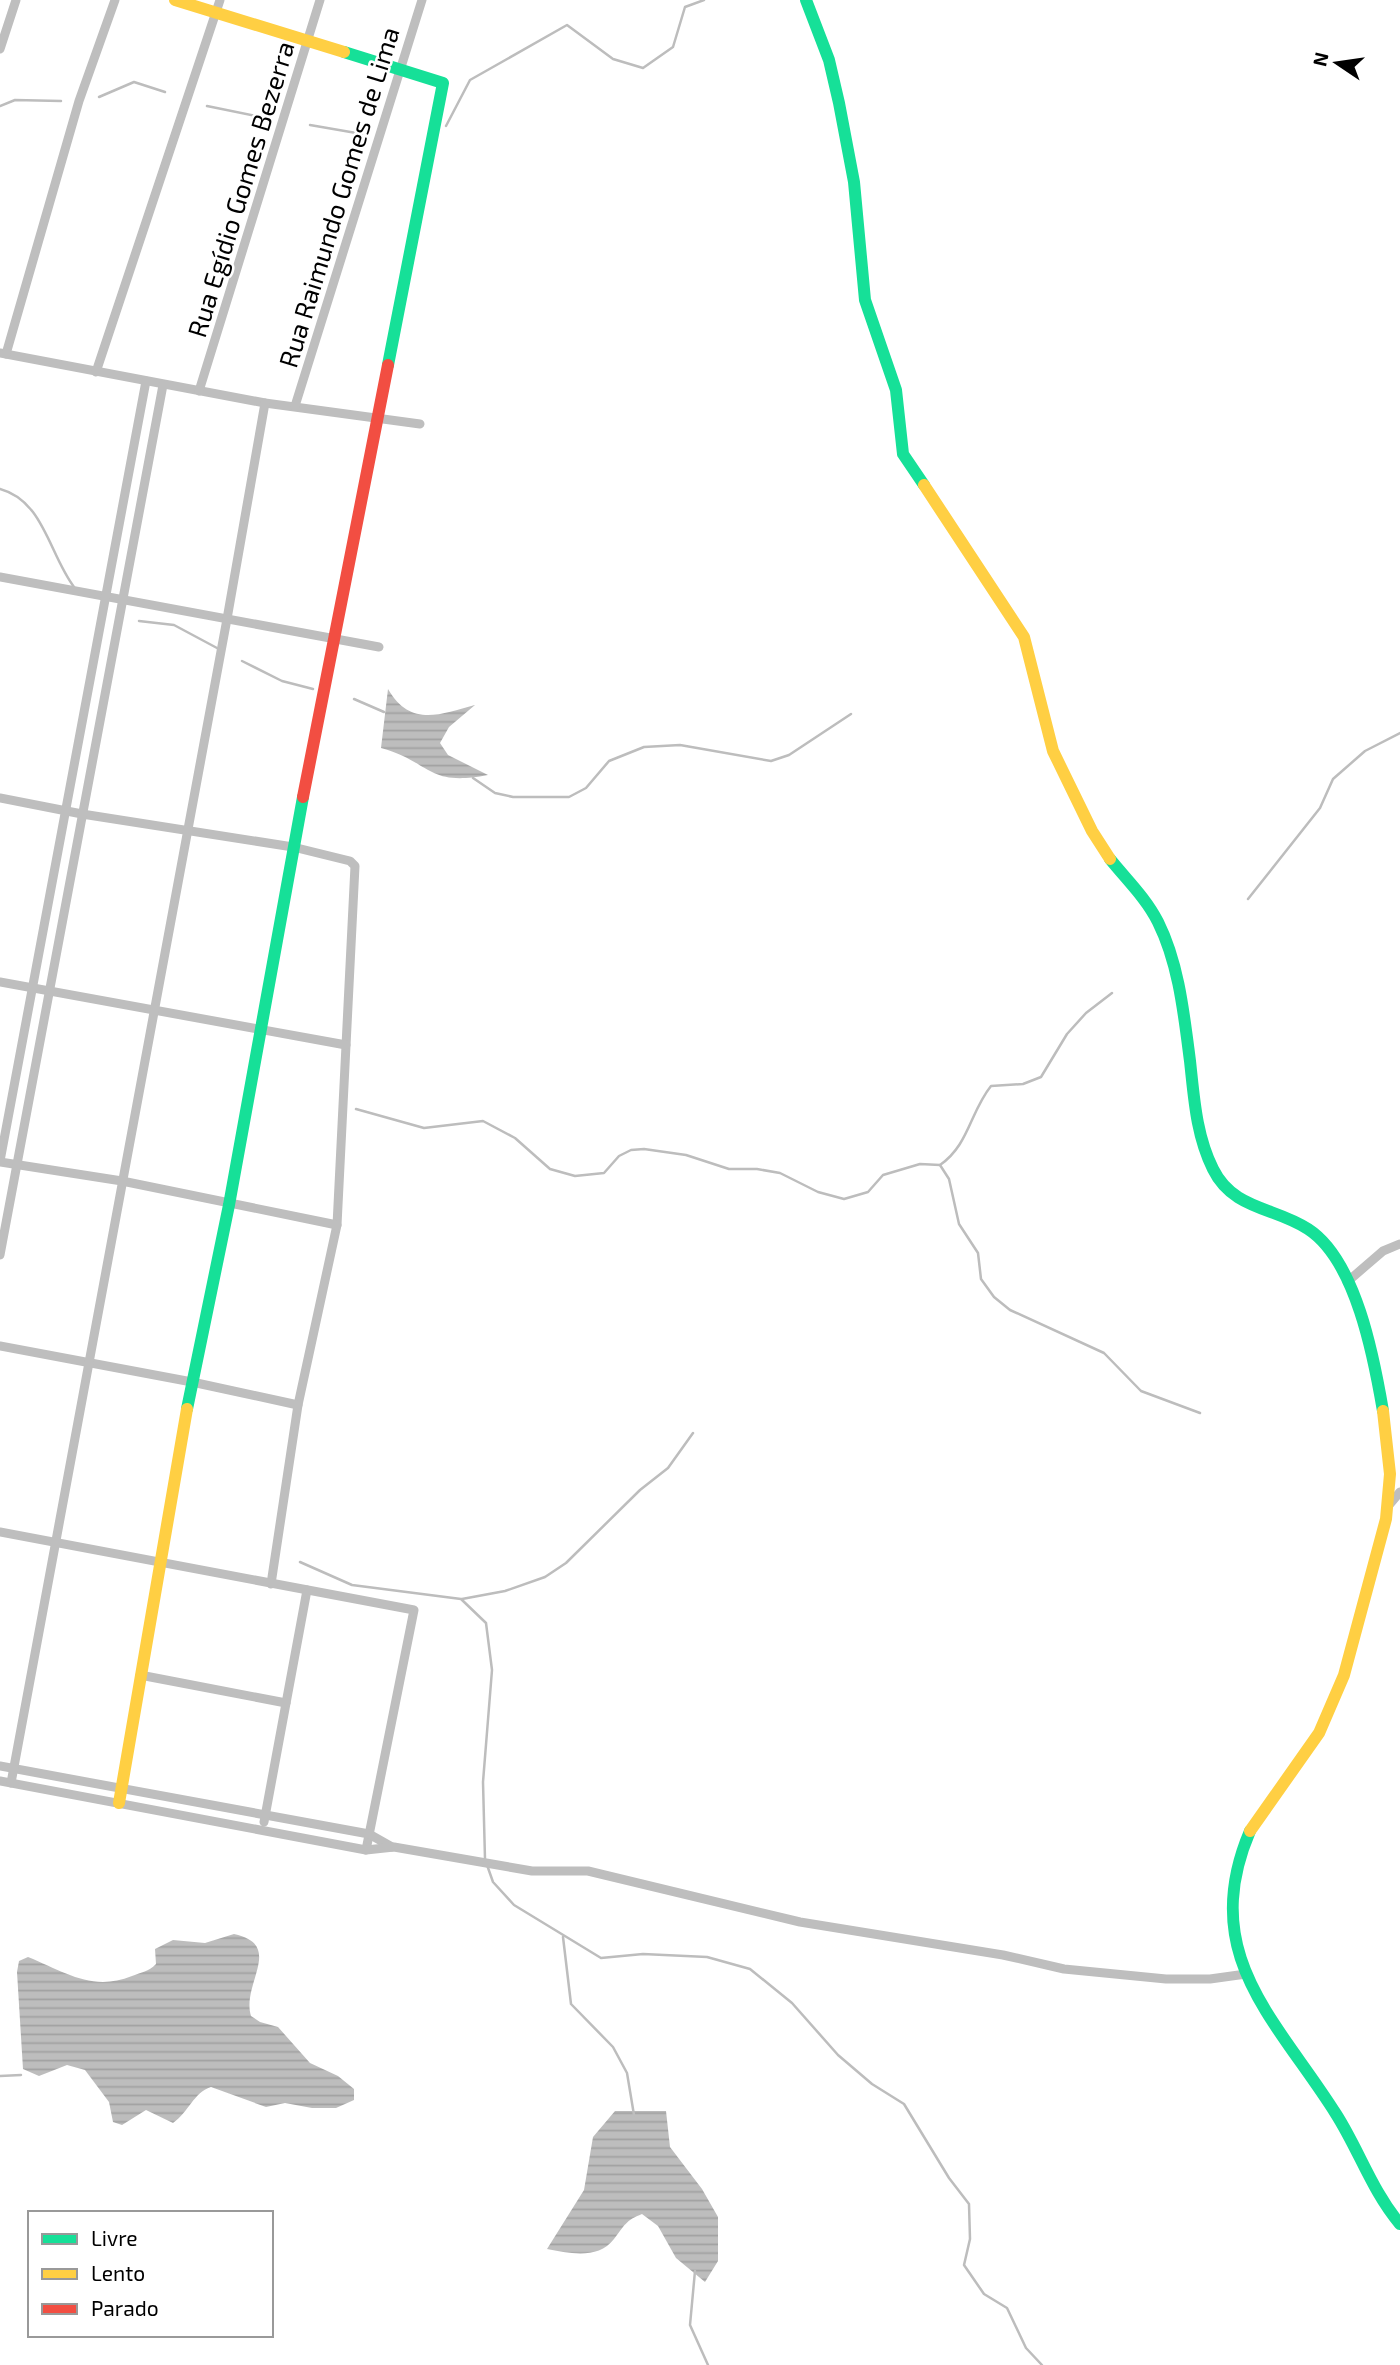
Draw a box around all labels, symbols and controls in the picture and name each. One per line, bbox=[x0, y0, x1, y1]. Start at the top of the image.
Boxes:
street label: Rua Raimundo Gomes de Lima bbox=[271, 23, 405, 371]
north arrow bbox=[1302, 28, 1372, 98]
street label: Rua Egídio Gomes Bezerra bbox=[180, 37, 300, 341]
text: N bbox=[1307, 50, 1333, 68]
legend bbox=[28, 2211, 273, 2337]
text: Livre bbox=[91, 2225, 138, 2250]
text: Lento bbox=[91, 2260, 145, 2285]
text: Parado bbox=[91, 2295, 159, 2320]

